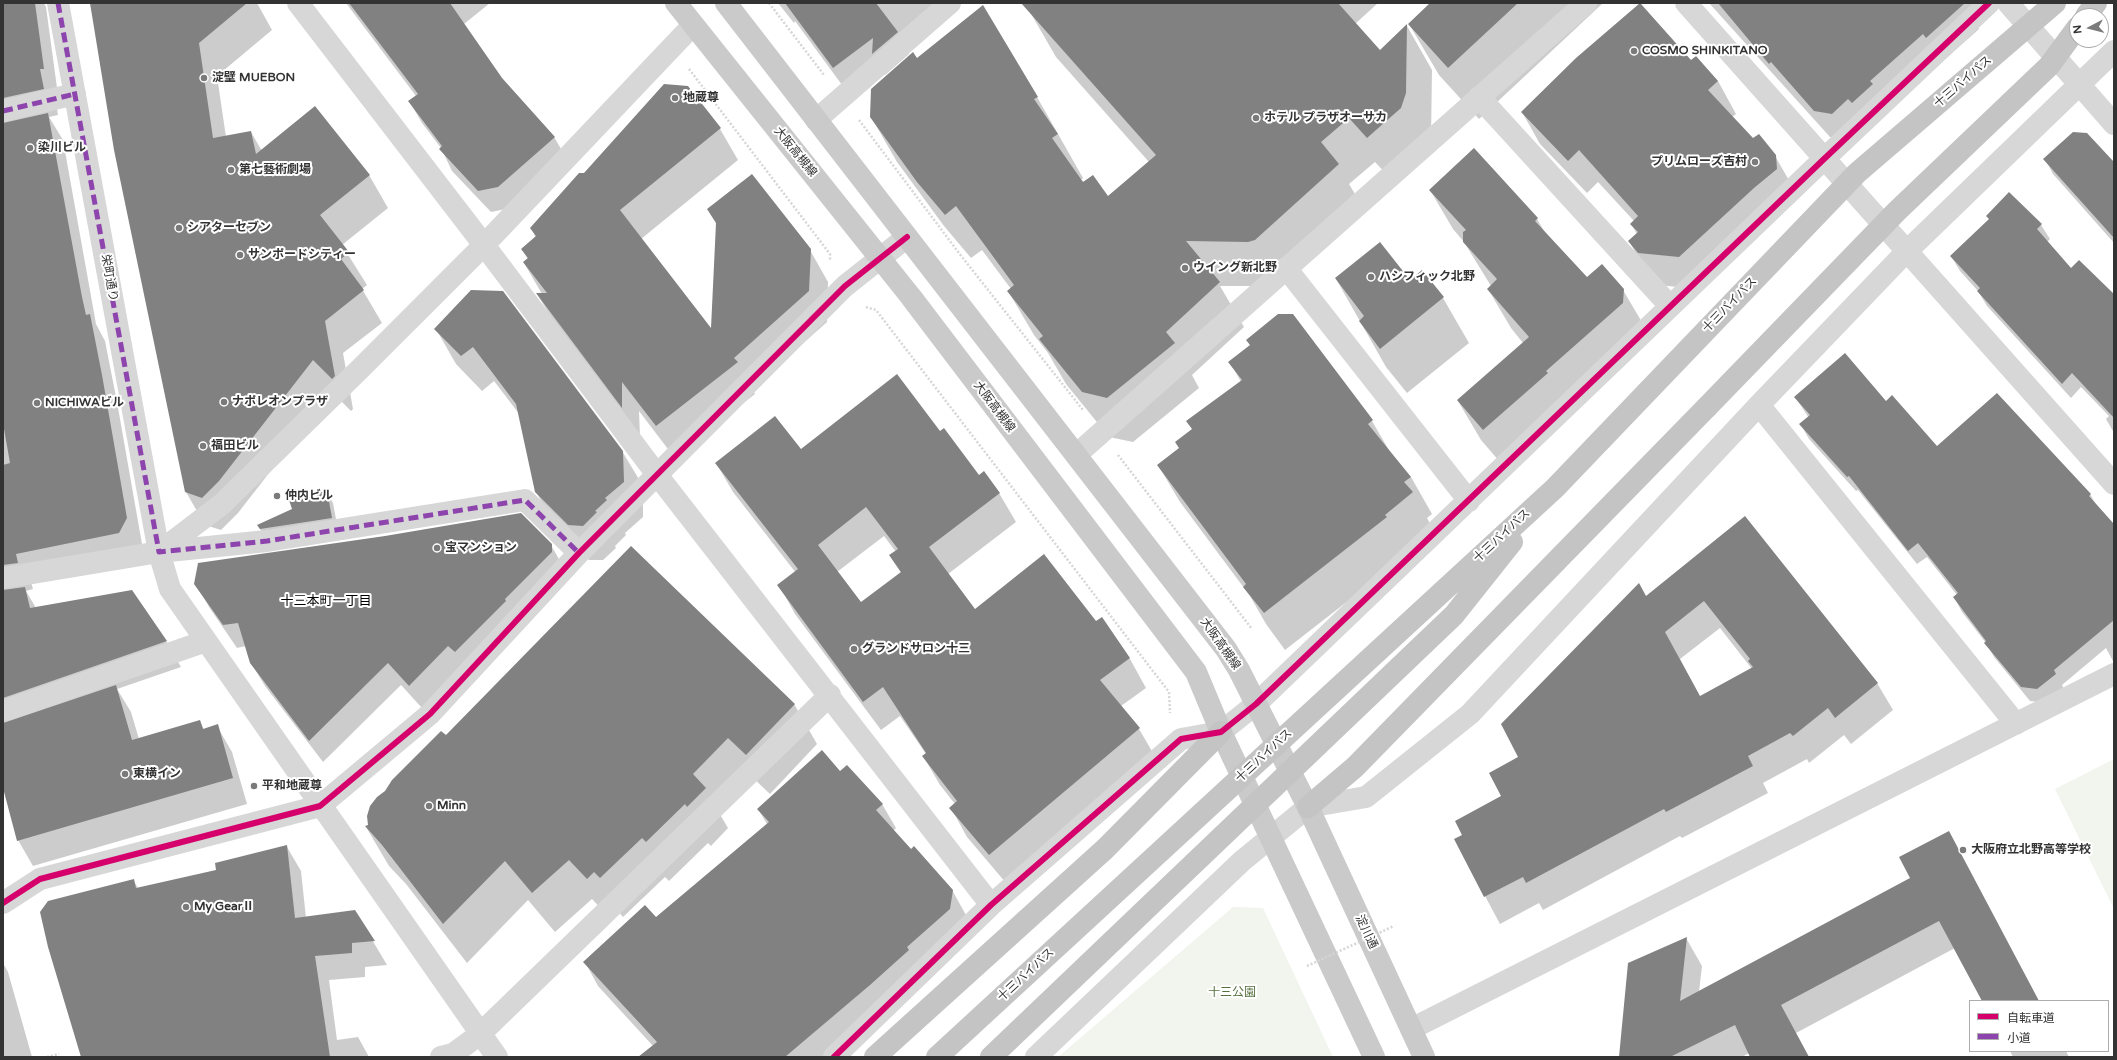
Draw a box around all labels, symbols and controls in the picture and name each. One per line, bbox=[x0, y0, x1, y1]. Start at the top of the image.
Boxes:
north arrow bbox=[2069, 8, 2109, 48]
text: N bbox=[2071, 24, 2085, 35]
place label: COSMO SHINKITANO bbox=[1642, 44, 1768, 58]
marker: COSMO SHINKITANO bbox=[1629, 46, 1639, 56]
street label: 十三バイパス bbox=[1931, 53, 1995, 111]
place label: 淀壁 MUEBON bbox=[212, 71, 295, 85]
marker: 淀壁 MUEBON bbox=[199, 73, 209, 83]
place label: 地蔵尊 bbox=[683, 91, 719, 105]
marker: 地蔵尊 bbox=[670, 93, 680, 103]
place label: ホテル プラザオーサカ bbox=[1264, 111, 1387, 125]
marker: ホテル プラザオーサカ bbox=[1251, 113, 1261, 123]
street label: 大阪高槻線 bbox=[771, 124, 819, 180]
place label: 染川ビル bbox=[38, 141, 86, 155]
marker: 染川ビル bbox=[25, 143, 35, 153]
place label: プリムローズ吉村 bbox=[1651, 155, 1747, 169]
marker: プリムローズ吉村 bbox=[1750, 157, 1760, 167]
place label: 第七藝術劇場 bbox=[239, 163, 311, 177]
marker: 第七藝術劇場 bbox=[226, 165, 236, 175]
place label: シアターセブン bbox=[187, 221, 271, 235]
marker: シアターセブン bbox=[174, 223, 184, 233]
place label: サンポードシティー bbox=[248, 248, 356, 262]
marker: サンポードシティー bbox=[235, 250, 245, 260]
street label: 栄町通り bbox=[98, 253, 120, 303]
place label: ウイング新北野 bbox=[1193, 261, 1277, 275]
marker: ウイング新北野 bbox=[1180, 263, 1190, 273]
place label: ハシフィック北野 bbox=[1379, 270, 1475, 284]
marker: ハシフィック北野 bbox=[1366, 272, 1376, 282]
street label: 十三バイパス bbox=[1700, 274, 1760, 336]
street label: 大阪高槻線 bbox=[970, 379, 1018, 435]
place label: ナポレオンプラザ bbox=[232, 395, 328, 409]
place label: NICHIWAビル bbox=[45, 396, 124, 410]
marker: ナポレオンプラザ bbox=[219, 397, 229, 407]
marker: NICHIWAビル bbox=[32, 398, 42, 408]
place label: 福田ビル bbox=[211, 439, 259, 453]
marker: 福田ビル bbox=[198, 441, 208, 451]
place label: 仲内ビル bbox=[285, 489, 333, 503]
marker: 仲内ビル bbox=[272, 491, 282, 501]
street label: 十三バイパス bbox=[1471, 506, 1533, 566]
place label: 宝マンション bbox=[445, 541, 517, 555]
marker: 宝マンション bbox=[432, 543, 442, 553]
district label: 十三本町一丁目 bbox=[281, 594, 371, 610]
street label: 大阪高槻線 bbox=[1197, 615, 1243, 673]
place label: グランドサロン十三 bbox=[862, 642, 970, 656]
marker: グランドサロン十三 bbox=[849, 644, 859, 654]
street label: 十三バイパス bbox=[1233, 726, 1295, 786]
place label: 東横イン bbox=[133, 767, 181, 781]
marker: 東横イン bbox=[120, 769, 130, 779]
place label: 平和地蔵尊 bbox=[262, 779, 322, 793]
marker: 平和地蔵尊 bbox=[249, 781, 259, 791]
place label: Minn bbox=[437, 799, 466, 813]
marker: Minn bbox=[424, 801, 434, 811]
place label: 大阪府立北野高等学校 bbox=[1971, 843, 2091, 857]
marker: 大阪府立北野高等学校 bbox=[1958, 845, 1968, 855]
place label: My GearⅡ bbox=[194, 900, 254, 914]
marker: My GearⅡ bbox=[181, 902, 191, 912]
street label: 淀川通 bbox=[1352, 913, 1380, 951]
street label: 十三バイパス bbox=[995, 945, 1057, 1005]
park label: 十三公園 bbox=[1208, 986, 1256, 1000]
legend bbox=[1969, 1000, 2109, 1052]
text: 自転車道 bbox=[2007, 1011, 2055, 1025]
text: 小道 bbox=[2007, 1031, 2031, 1045]

